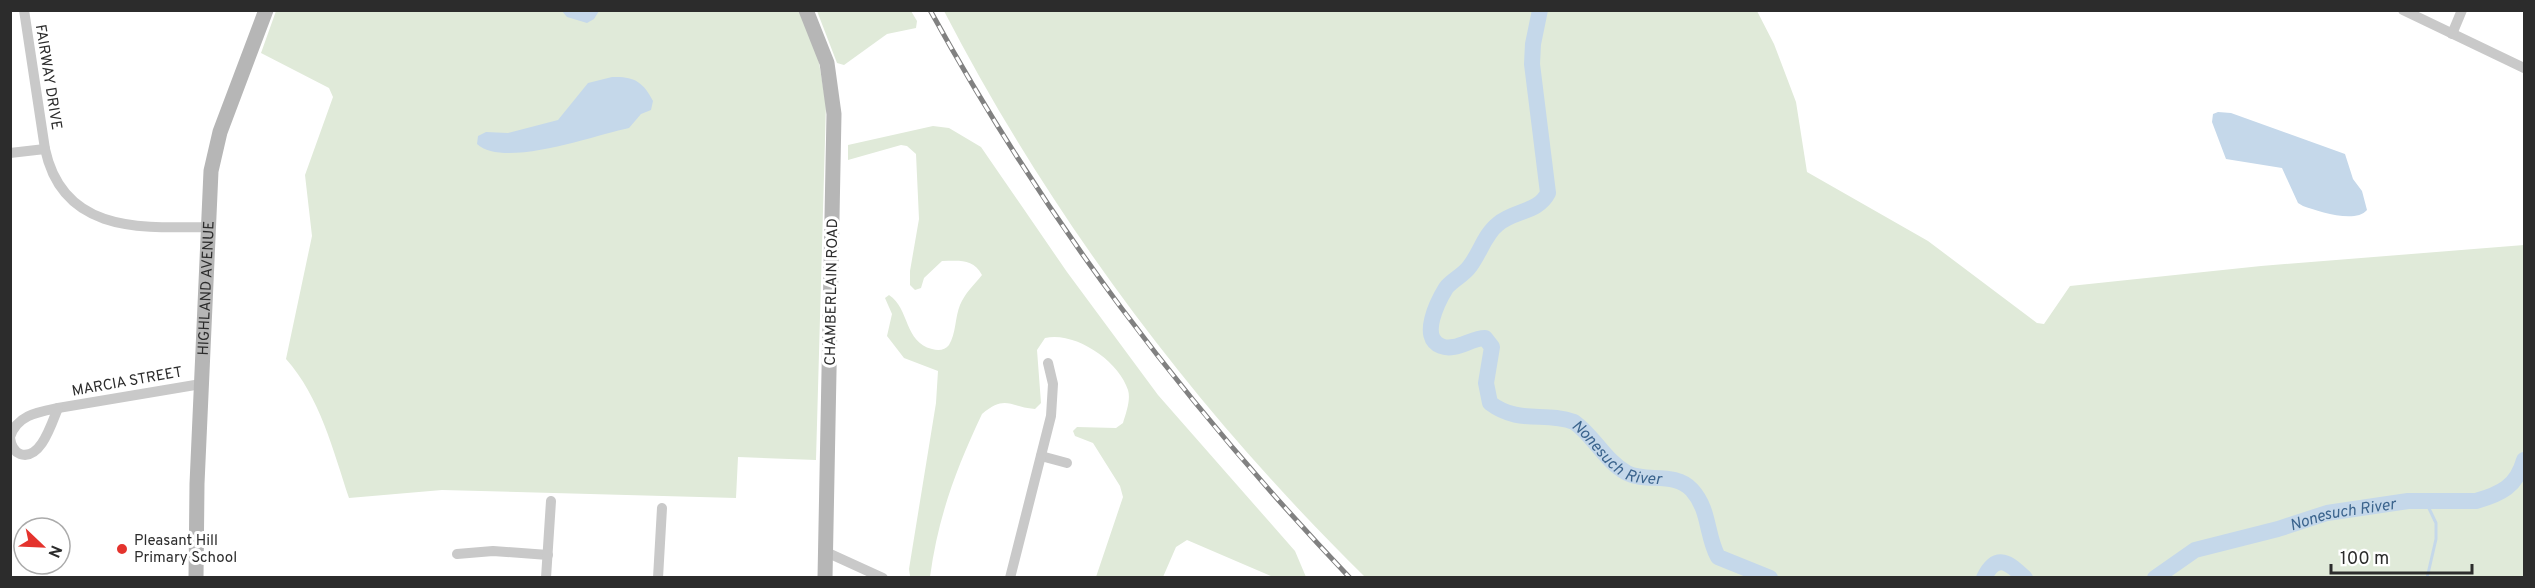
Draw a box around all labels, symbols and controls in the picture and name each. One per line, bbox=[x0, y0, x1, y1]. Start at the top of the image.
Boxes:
street label: FAIRWAY DRIVE bbox=[30, 23, 65, 131]
street label: CHAMBERLAIN ROAD bbox=[822, 218, 843, 366]
street label: HIGHLAND AVENUE bbox=[195, 220, 220, 356]
street label: MARCIA STREET bbox=[70, 363, 184, 402]
water label: Nonesuch River bbox=[1567, 416, 1664, 490]
water label: Nonesuch River bbox=[2287, 495, 2399, 537]
north arrow bbox=[12, 516, 72, 576]
place label: Pleasant Hill Primary School bbox=[134, 532, 237, 568]
scale bar bbox=[2331, 537, 2472, 575]
text: N bbox=[43, 542, 65, 560]
marker: Pleasant Hill Primary School bbox=[115, 542, 129, 556]
text: 100 m bbox=[2340, 548, 2389, 571]

